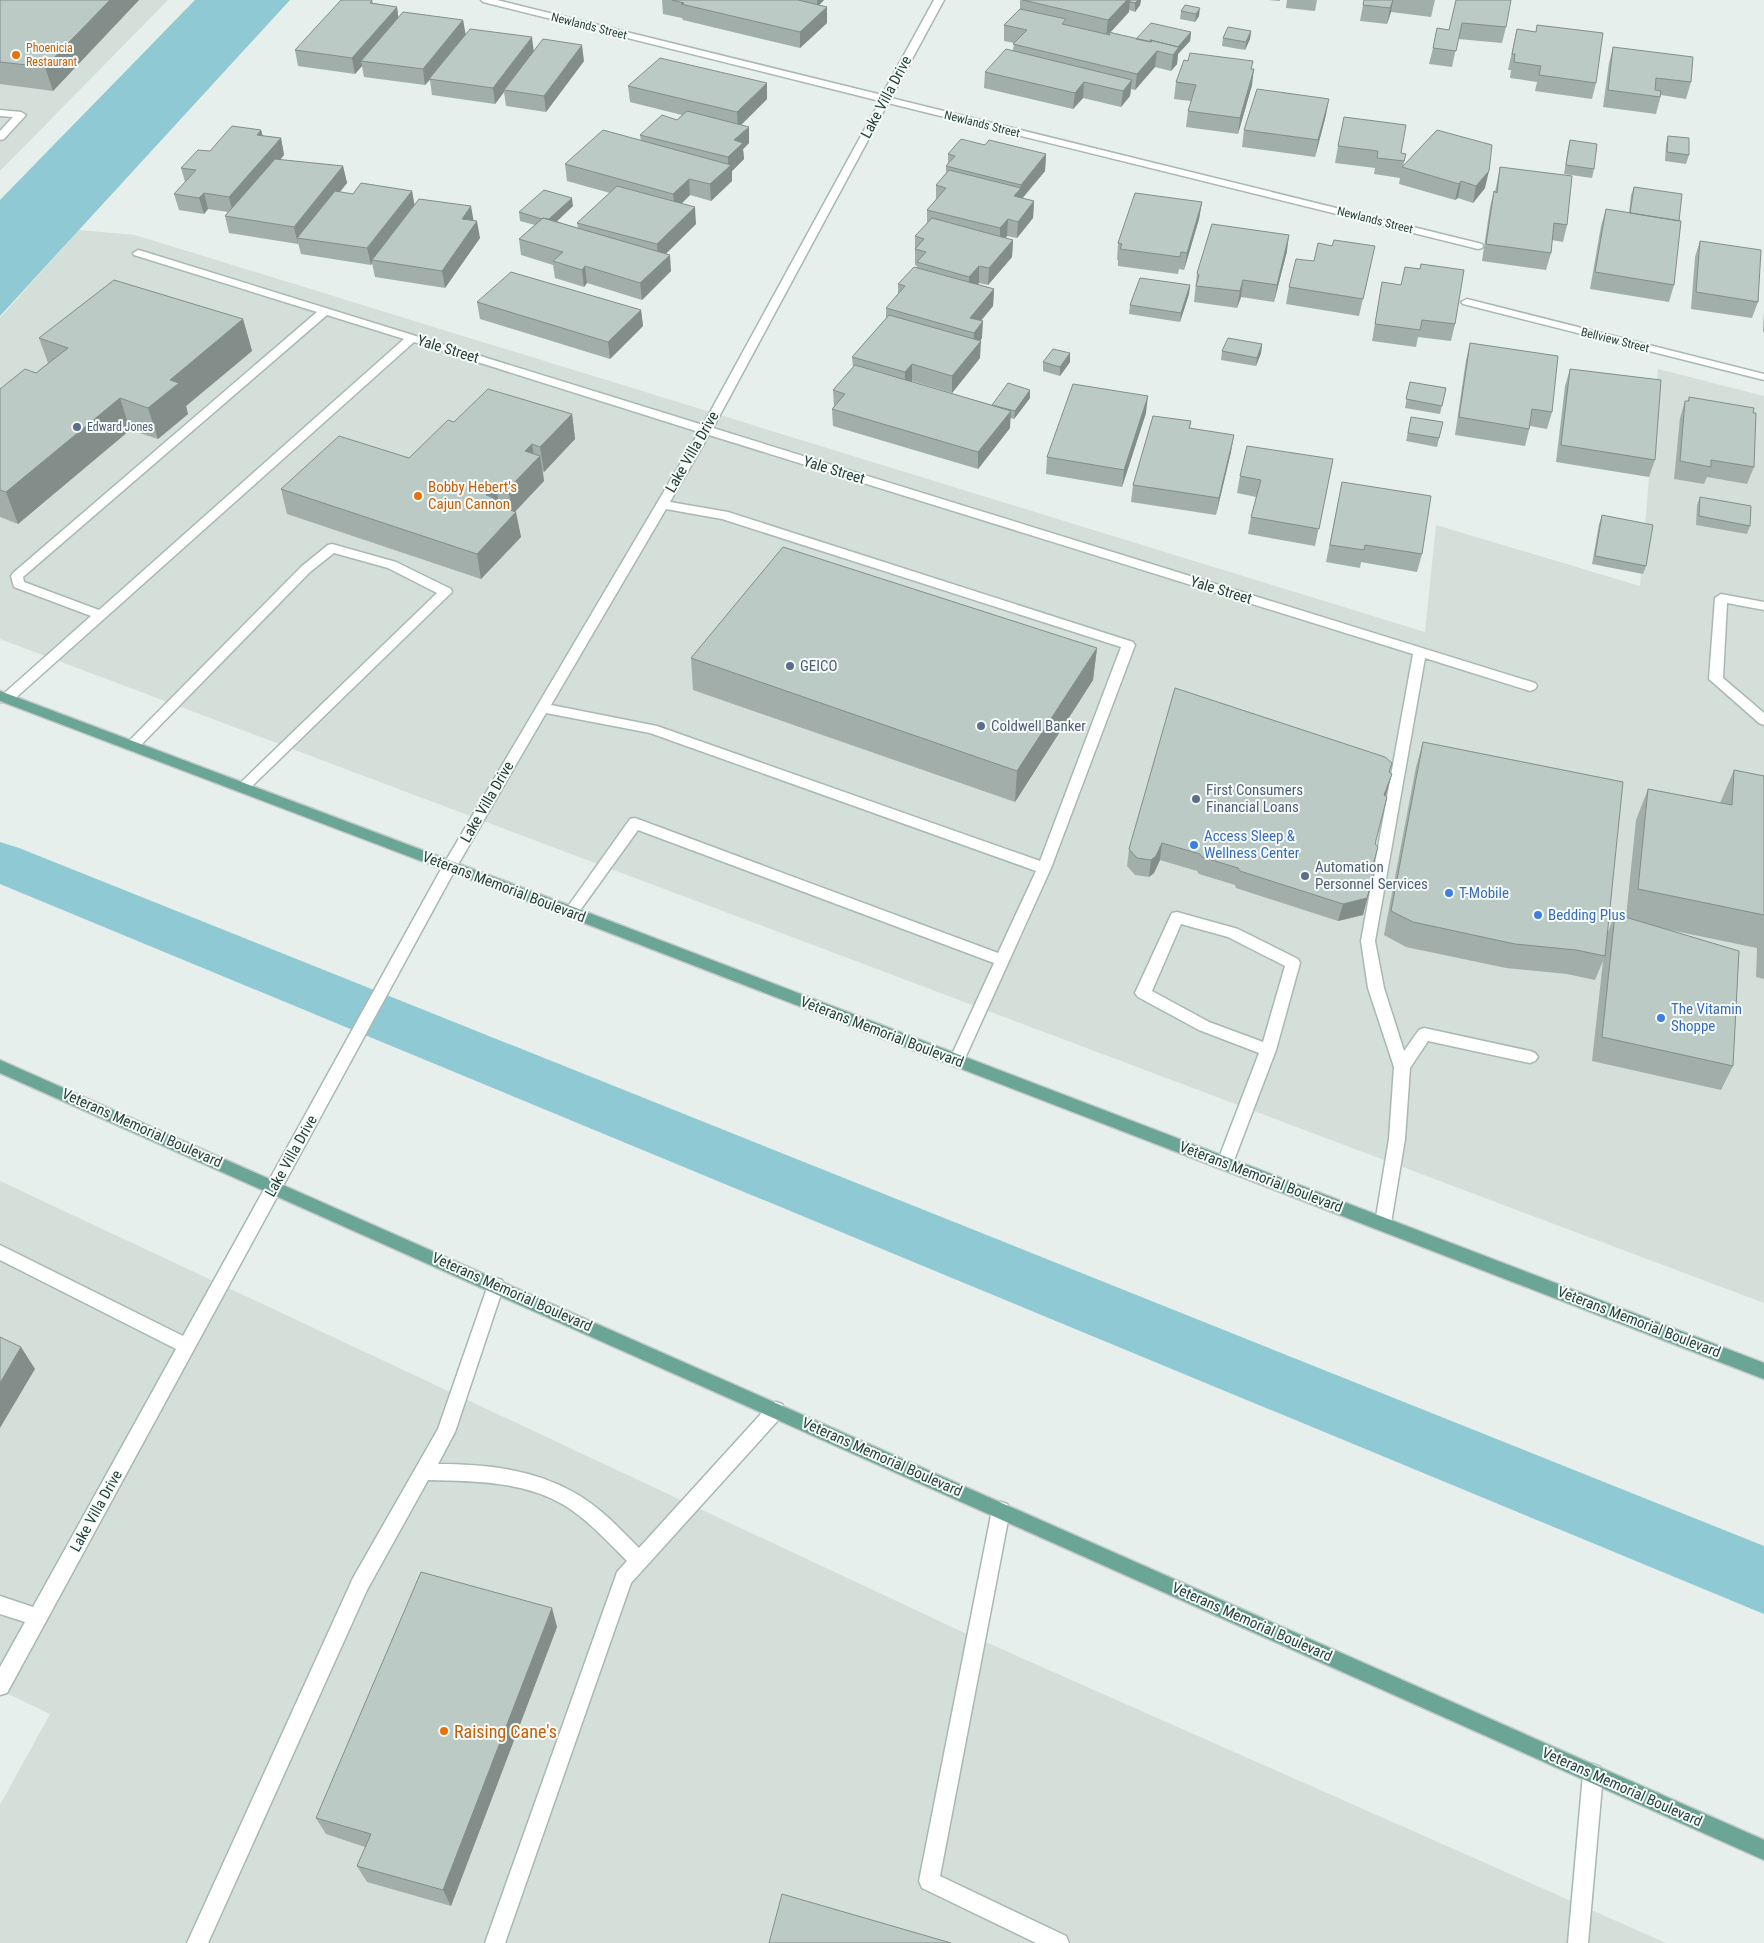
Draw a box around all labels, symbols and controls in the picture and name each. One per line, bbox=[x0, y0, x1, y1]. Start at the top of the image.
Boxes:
street label: Newlands Street bbox=[550, 10, 629, 42]
place label: Phoenicia Restaurant bbox=[26, 41, 78, 69]
marker: Phoenicia Restaurant bbox=[10, 49, 22, 61]
street label: Lake Villa Drive bbox=[857, 53, 915, 141]
street label: Newlands Street bbox=[943, 108, 1022, 140]
street label: Newlands Street bbox=[1336, 204, 1415, 236]
street label: Bellview Street bbox=[1579, 325, 1651, 355]
street label: Yale Street bbox=[415, 331, 481, 367]
street label: Lake Villa Drive bbox=[662, 408, 722, 496]
place label: Edward Jones bbox=[87, 420, 153, 434]
marker: Edward Jones bbox=[71, 421, 83, 433]
street label: Yale Street bbox=[801, 452, 867, 488]
place label: Bobby Hebert's Cajun Cannon bbox=[428, 478, 517, 513]
marker: Bobby Hebert's Cajun Cannon bbox=[412, 490, 424, 502]
street label: Yale Street bbox=[1188, 572, 1254, 608]
place label: GEICO bbox=[800, 657, 838, 675]
marker: GEICO bbox=[784, 660, 796, 672]
place label: Coldwell Banker bbox=[991, 717, 1086, 735]
marker: Coldwell Banker bbox=[975, 720, 987, 732]
street label: Lake Villa Drive bbox=[457, 758, 517, 846]
place label: First Consumers Financial Loans bbox=[1206, 781, 1303, 816]
marker: First Consumers Financial Loans bbox=[1190, 793, 1202, 805]
place label: Access Sleep & Wellness Center bbox=[1204, 827, 1300, 862]
marker: Access Sleep & Wellness Center bbox=[1188, 839, 1200, 851]
street label: Veterans Memorial Boulevard bbox=[420, 847, 588, 927]
place label: Automation Personnel Services bbox=[1315, 858, 1428, 893]
marker: Automation Personnel Services bbox=[1299, 870, 1311, 882]
place label: T-Mobile bbox=[1459, 884, 1509, 902]
marker: T-Mobile bbox=[1443, 887, 1455, 899]
place label: Bedding Plus bbox=[1548, 906, 1626, 924]
marker: Bedding Plus bbox=[1532, 909, 1544, 921]
street label: Veterans Memorial Boulevard bbox=[798, 992, 966, 1072]
place label: The Vitamin Shoppe bbox=[1671, 1000, 1742, 1035]
marker: The Vitamin Shoppe bbox=[1655, 1012, 1667, 1024]
street label: Veterans Memorial Boulevard bbox=[59, 1084, 225, 1172]
street label: Lake Villa Drive bbox=[261, 1112, 321, 1200]
street label: Veterans Memorial Boulevard bbox=[1177, 1137, 1345, 1217]
street label: Veterans Memorial Boulevard bbox=[429, 1248, 595, 1336]
street label: Veterans Memorial Boulevard bbox=[1555, 1282, 1723, 1362]
street label: Veterans Memorial Boulevard bbox=[799, 1413, 965, 1501]
street label: Lake Villa Drive bbox=[66, 1467, 126, 1555]
street label: Veterans Memorial Boulevard bbox=[1169, 1578, 1335, 1666]
place label: Raising Cane's bbox=[454, 1721, 557, 1742]
marker: Raising Cane's bbox=[438, 1725, 450, 1737]
street label: Veterans Memorial Boulevard bbox=[1539, 1743, 1705, 1831]

